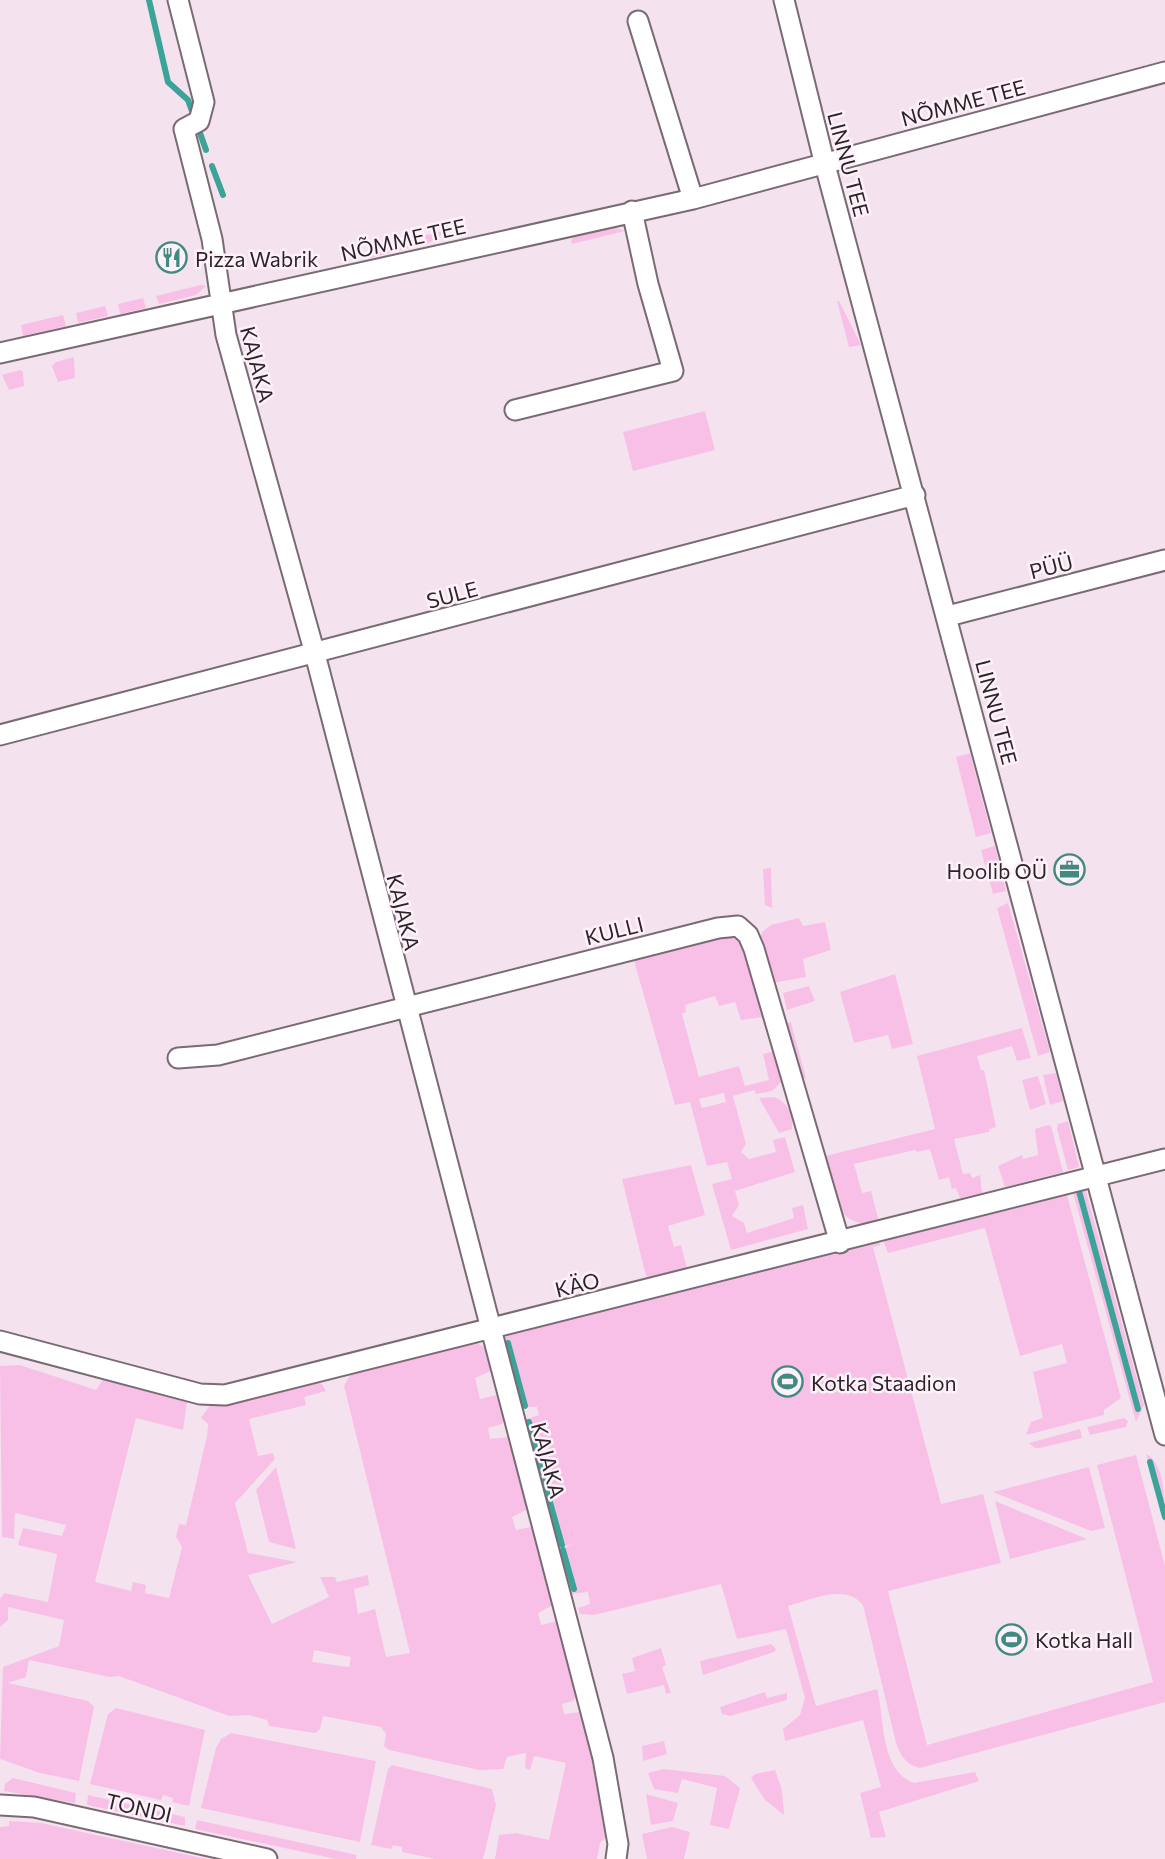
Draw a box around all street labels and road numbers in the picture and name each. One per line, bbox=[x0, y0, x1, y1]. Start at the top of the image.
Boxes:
street label: NÕMME TEE bbox=[898, 73, 1028, 131]
street label: LINNU TEE bbox=[823, 109, 875, 219]
street label: NÕMME TEE bbox=[338, 212, 468, 266]
street label: KAJAKA bbox=[236, 323, 280, 405]
street label: PÜÜ bbox=[1027, 549, 1075, 583]
street label: SULE bbox=[424, 575, 480, 613]
street label: LINNU TEE bbox=[971, 657, 1023, 767]
street label: KAJAKA bbox=[382, 871, 426, 953]
street label: KULLI bbox=[582, 911, 646, 949]
street label: KÄO bbox=[552, 1266, 602, 1302]
street label: KAJAKA bbox=[527, 1419, 571, 1501]
street label: TONDI bbox=[103, 1787, 175, 1827]

